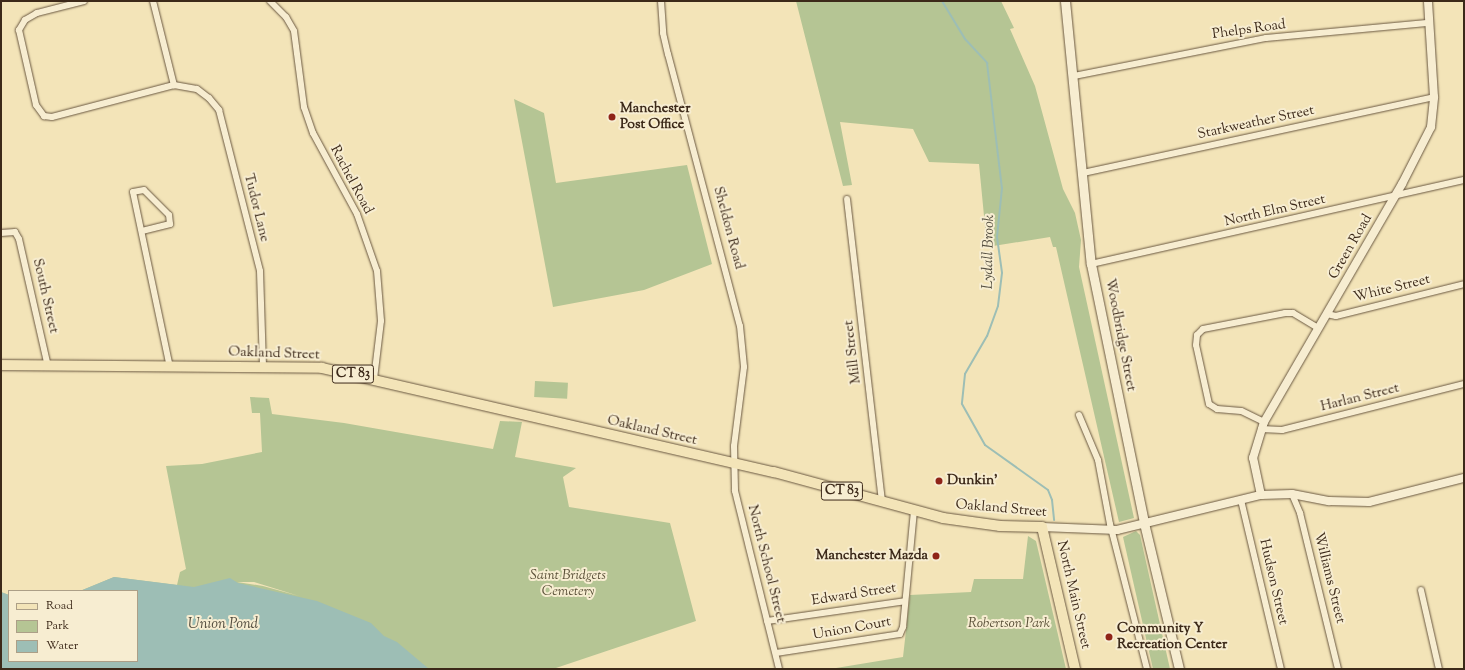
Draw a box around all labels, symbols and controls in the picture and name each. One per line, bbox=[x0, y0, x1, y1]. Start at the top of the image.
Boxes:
street label: Phelps Road bbox=[1211, 17, 1287, 43]
place label: Manchester Post Office bbox=[620, 101, 690, 134]
street label: Starkweather Street bbox=[1196, 102, 1316, 144]
marker: Manchester Post Office bbox=[607, 112, 617, 122]
street label: Rachel Road bbox=[326, 143, 376, 217]
street label: Tudor Lane bbox=[239, 172, 273, 244]
street label: Sheldon Road bbox=[709, 185, 747, 271]
street label: North Elm Street bbox=[1223, 191, 1327, 231]
street label: Green Road bbox=[1326, 211, 1376, 283]
water label: Lydall Brook bbox=[979, 215, 999, 289]
street label: South Street bbox=[28, 257, 62, 335]
street label: White Street bbox=[1352, 271, 1432, 307]
street label: Woodbridge Street bbox=[1101, 277, 1139, 393]
street label: Mill Street bbox=[841, 319, 865, 385]
street label: Oakland Street bbox=[228, 344, 320, 364]
road number: CT 83 bbox=[331, 363, 375, 385]
street label: Harlan Street bbox=[1319, 380, 1401, 416]
street label: Oakland Street bbox=[606, 413, 698, 449]
place label: Dunkin' bbox=[947, 473, 998, 489]
marker: Dunkin' bbox=[934, 476, 944, 486]
road number: CT 83 bbox=[820, 480, 864, 502]
street label: Oakland Street bbox=[955, 497, 1047, 521]
street label: North School Street bbox=[743, 503, 789, 625]
street label: Williams Street bbox=[1310, 531, 1348, 625]
street label: Hudson Street bbox=[1255, 537, 1291, 627]
street label: North Main Street bbox=[1052, 539, 1094, 651]
place label: Manchester Mazda bbox=[816, 548, 928, 564]
marker: Manchester Mazda bbox=[931, 551, 941, 561]
park label: Saint Bridgets Cemetery bbox=[530, 568, 606, 600]
street label: Edward Street bbox=[811, 580, 897, 610]
legend bbox=[8, 590, 138, 662]
text: Road bbox=[46, 597, 73, 615]
street label: Union Court bbox=[812, 614, 892, 644]
water label: Union Pond bbox=[188, 616, 258, 634]
park label: Robertson Park bbox=[968, 616, 1050, 632]
text: Park bbox=[46, 617, 69, 635]
place label: Community Y Recreation Center bbox=[1117, 621, 1227, 654]
marker: Community Y Recreation Center bbox=[1104, 632, 1114, 642]
text: Water bbox=[46, 637, 78, 655]

